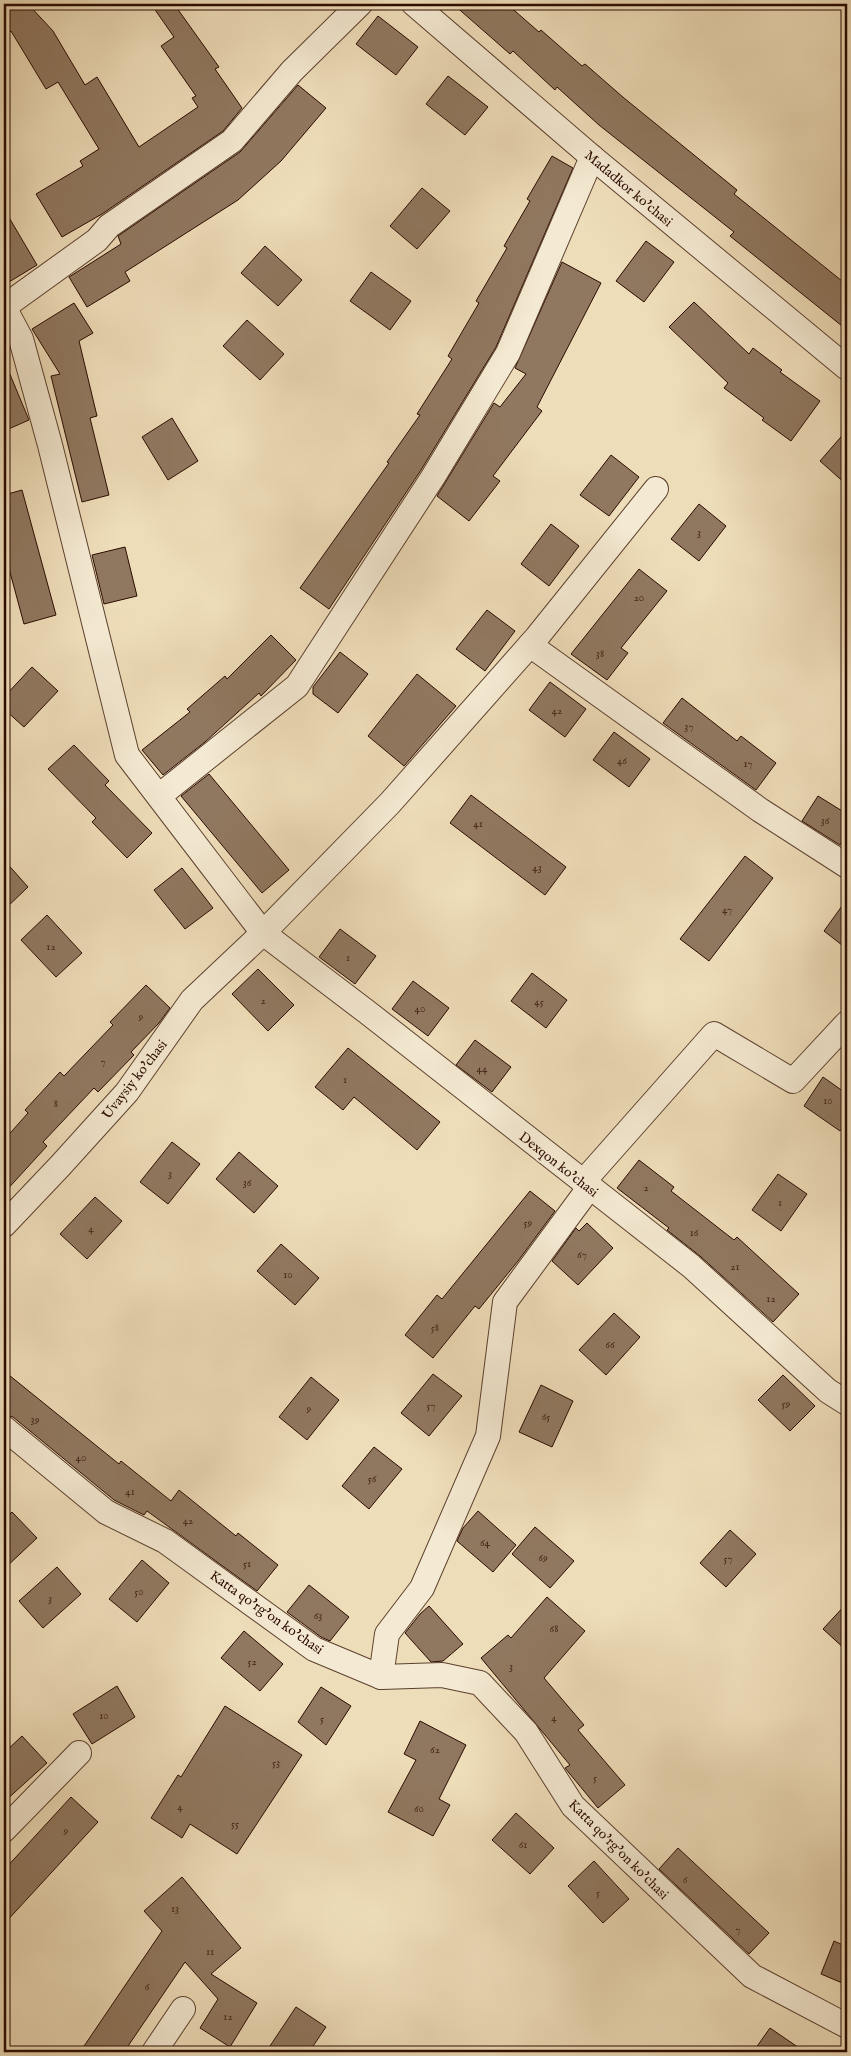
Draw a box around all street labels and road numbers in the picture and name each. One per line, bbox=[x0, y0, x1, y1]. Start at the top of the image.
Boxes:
street label: Madadkor ko'chasi bbox=[580, 147, 676, 231]
street label: Uvaysiy ko'chasi bbox=[98, 1036, 172, 1123]
street label: Dexqon ko'chasi bbox=[515, 1128, 602, 1202]
street label: Katta qo'rg'on ko'chasi bbox=[206, 1567, 327, 1659]
street label: Katta qo'rg'on ko'chasi bbox=[564, 1796, 672, 1904]

